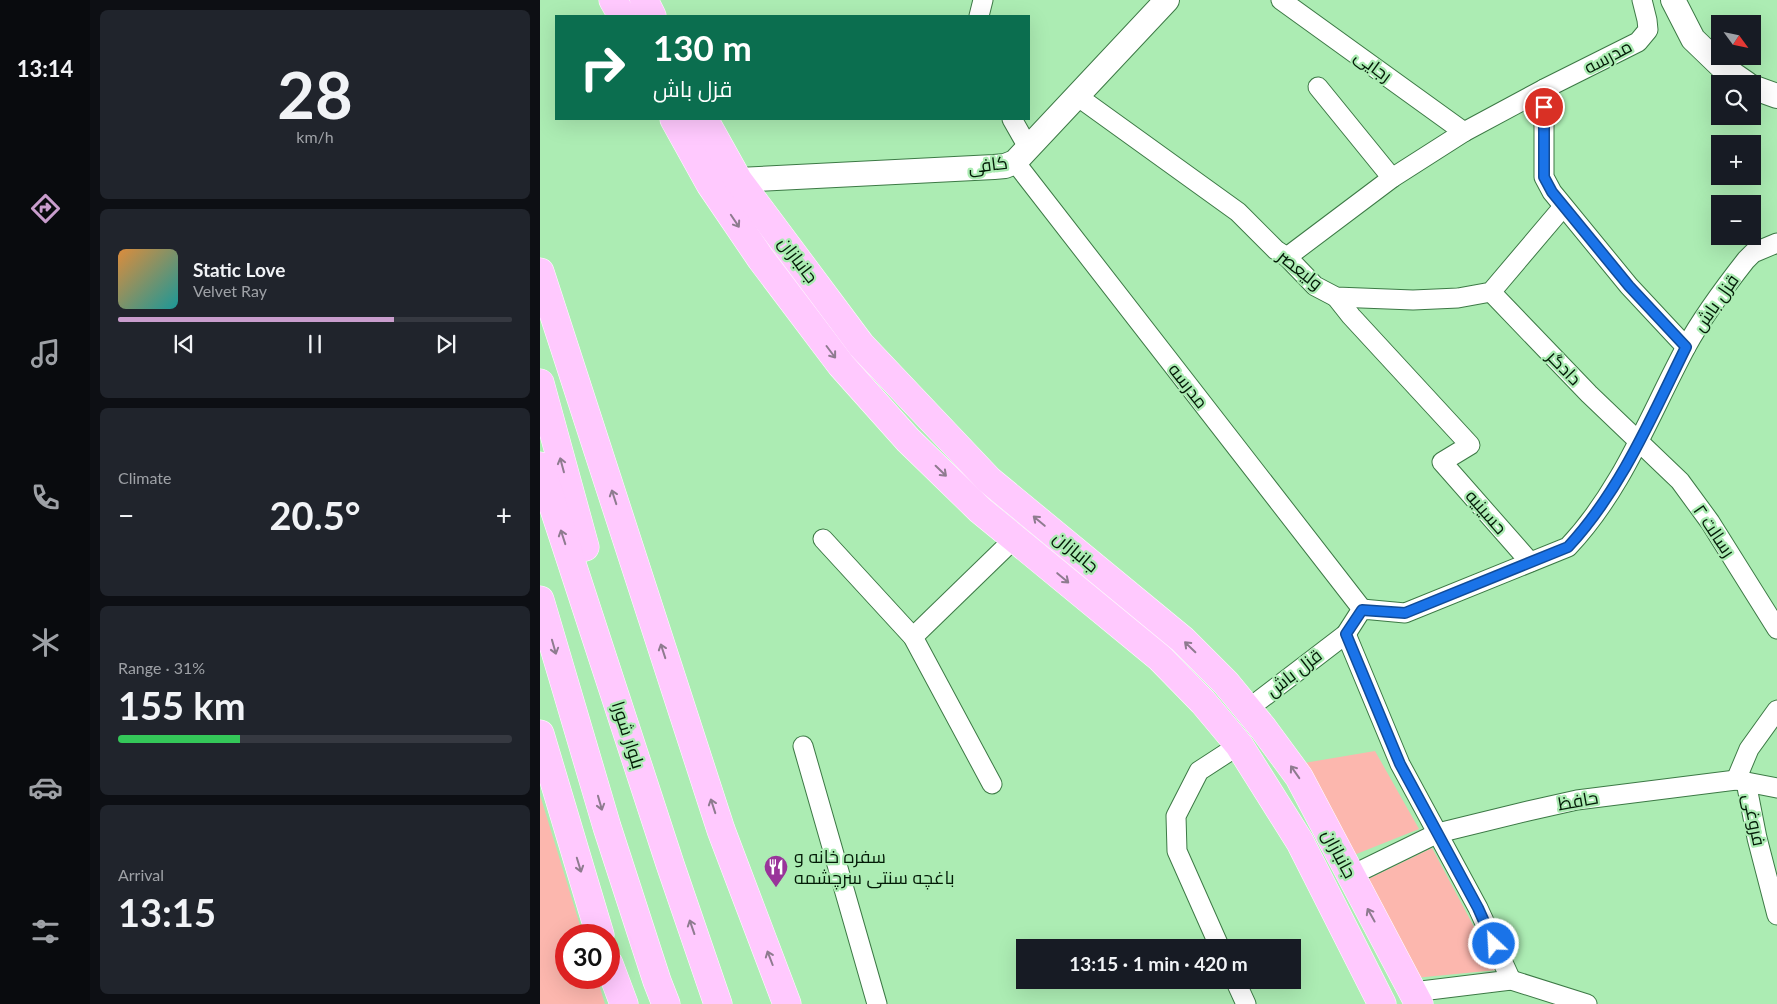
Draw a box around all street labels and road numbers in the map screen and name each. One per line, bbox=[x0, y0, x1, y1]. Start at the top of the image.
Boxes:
street label: مدرسه bbox=[1580, 34, 1636, 79]
street label: رجایی bbox=[1350, 44, 1397, 87]
street label: کافی bbox=[967, 151, 1009, 178]
street label: جانبازان bbox=[773, 232, 823, 287]
street label: ولیعصر bbox=[1272, 244, 1328, 295]
street label: قزل باش bbox=[1688, 270, 1744, 336]
street label: دادگر bbox=[1542, 345, 1586, 390]
street label: مدرسه bbox=[1164, 358, 1213, 413]
street label: حسینیه bbox=[1461, 485, 1512, 538]
street label: رسالت ۲ bbox=[1688, 500, 1740, 561]
street label: جانبازان bbox=[1049, 526, 1104, 577]
street label: قزل باش bbox=[1261, 644, 1326, 702]
street label: بلوار شورا bbox=[607, 698, 650, 772]
street label: حافظ bbox=[1556, 786, 1600, 814]
street label: فروغی bbox=[1738, 792, 1771, 848]
street label: جانبازان bbox=[1317, 825, 1362, 882]

